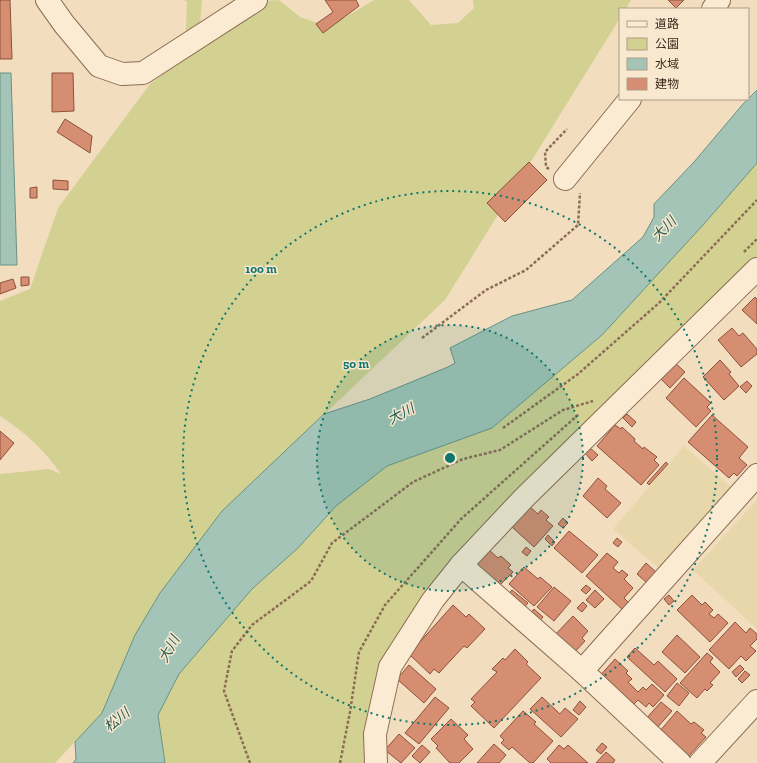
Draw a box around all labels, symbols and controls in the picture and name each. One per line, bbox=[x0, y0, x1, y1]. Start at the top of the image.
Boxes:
legend bbox=[619, 8, 749, 100]
text: 道路 bbox=[655, 17, 679, 31]
text: 公園 bbox=[655, 37, 679, 51]
text: 水域 bbox=[655, 57, 679, 71]
text: 建物 bbox=[655, 77, 679, 91]
water label: 大川 bbox=[648, 212, 681, 245]
text: 100 m bbox=[245, 262, 277, 276]
text: 50 m bbox=[343, 357, 369, 371]
water label: 大川 bbox=[385, 399, 419, 428]
centre of rings bbox=[443, 451, 457, 465]
water label: 大川 bbox=[155, 631, 184, 665]
water label: 松川 bbox=[101, 703, 135, 735]

